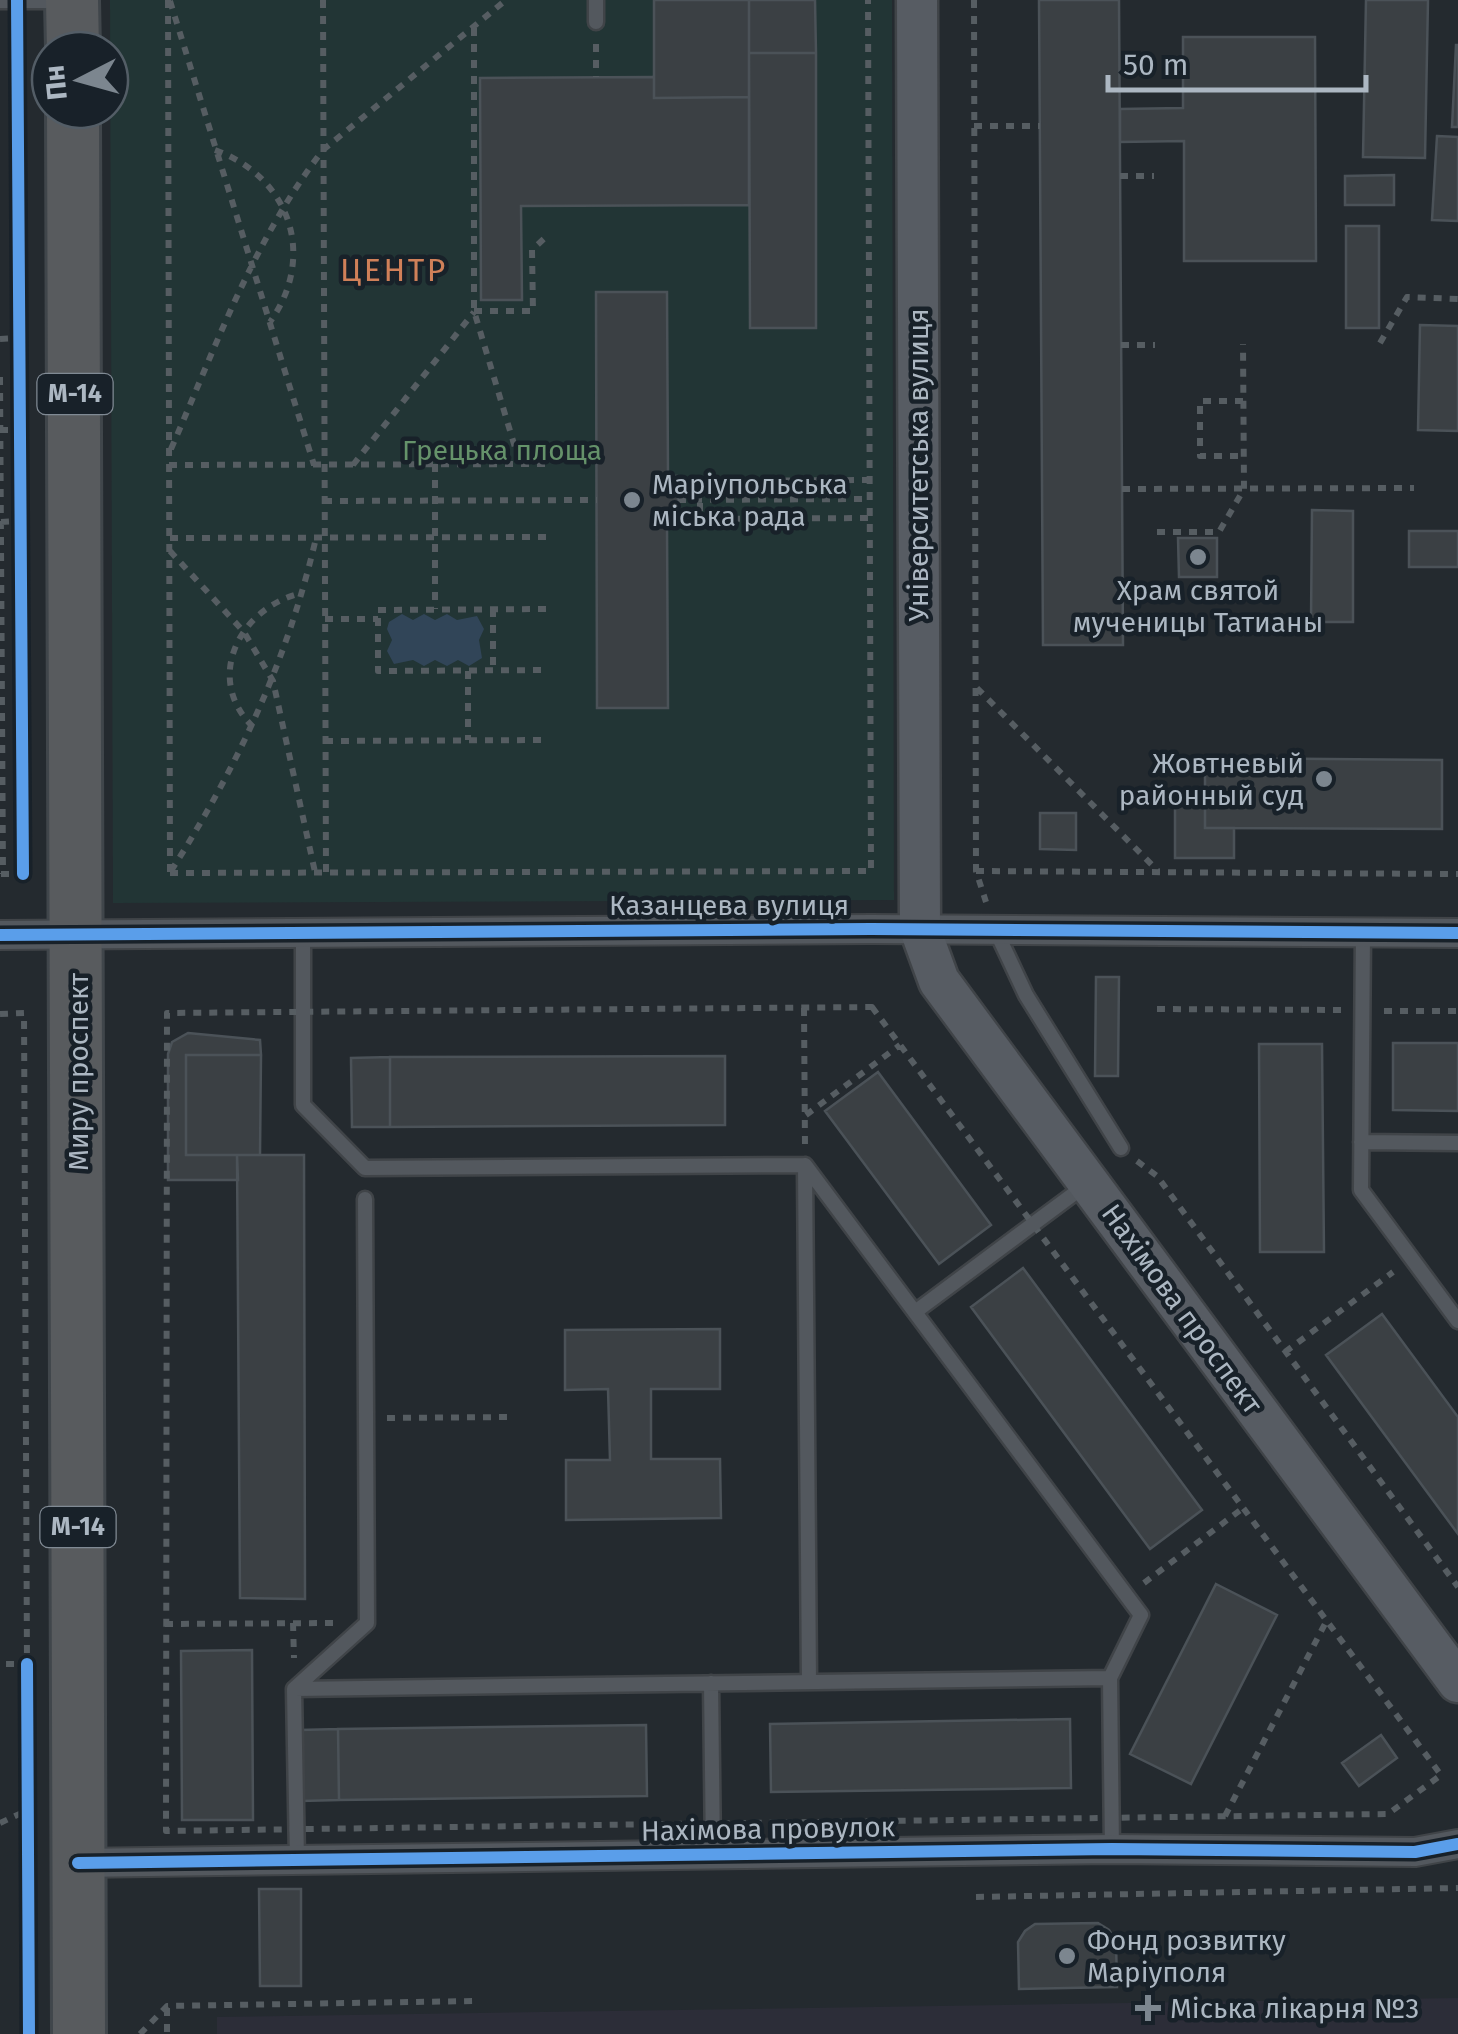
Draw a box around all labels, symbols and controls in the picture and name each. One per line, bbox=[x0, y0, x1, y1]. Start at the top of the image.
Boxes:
north arrow bbox=[30, 30, 130, 130]
scale bar bbox=[1108, 30, 1366, 92]
text: 50 m bbox=[1123, 47, 1188, 83]
text: Пн bbox=[37, 63, 74, 102]
district label: ЦЕНТР bbox=[340, 251, 448, 289]
street label: Університетська вулиця bbox=[902, 308, 935, 622]
road number: М-14 bbox=[38, 374, 112, 414]
park label: Грецька площа bbox=[402, 434, 602, 467]
place label: Маріупольська міська рада bbox=[652, 468, 848, 533]
marker: Маріупольська міська рада bbox=[621, 489, 643, 511]
marker: Храм святой мученицы Татианы bbox=[1187, 546, 1209, 568]
place label: Храм святой мученицы Татианы bbox=[1073, 574, 1323, 639]
place label: Жовтневый районный суд bbox=[1119, 747, 1304, 812]
marker: Жовтневый районный суд bbox=[1313, 768, 1335, 790]
street label: Казанцева вулиця bbox=[609, 889, 849, 922]
street label: Миру проспект bbox=[62, 973, 95, 1171]
street label: Нахімова проспект bbox=[1095, 1198, 1269, 1420]
road number: М-14 bbox=[40, 1507, 116, 1547]
street label: Нахімова провулок bbox=[641, 1810, 896, 1848]
place label: Фонд розвитку Маріуполя bbox=[1087, 1924, 1286, 1989]
marker: Фонд розвитку Маріуполя bbox=[1056, 1945, 1078, 1967]
place label: Міська лікарня №3 bbox=[1170, 1992, 1419, 2025]
marker: Міська лікарня №3 bbox=[1135, 1995, 1161, 2021]

